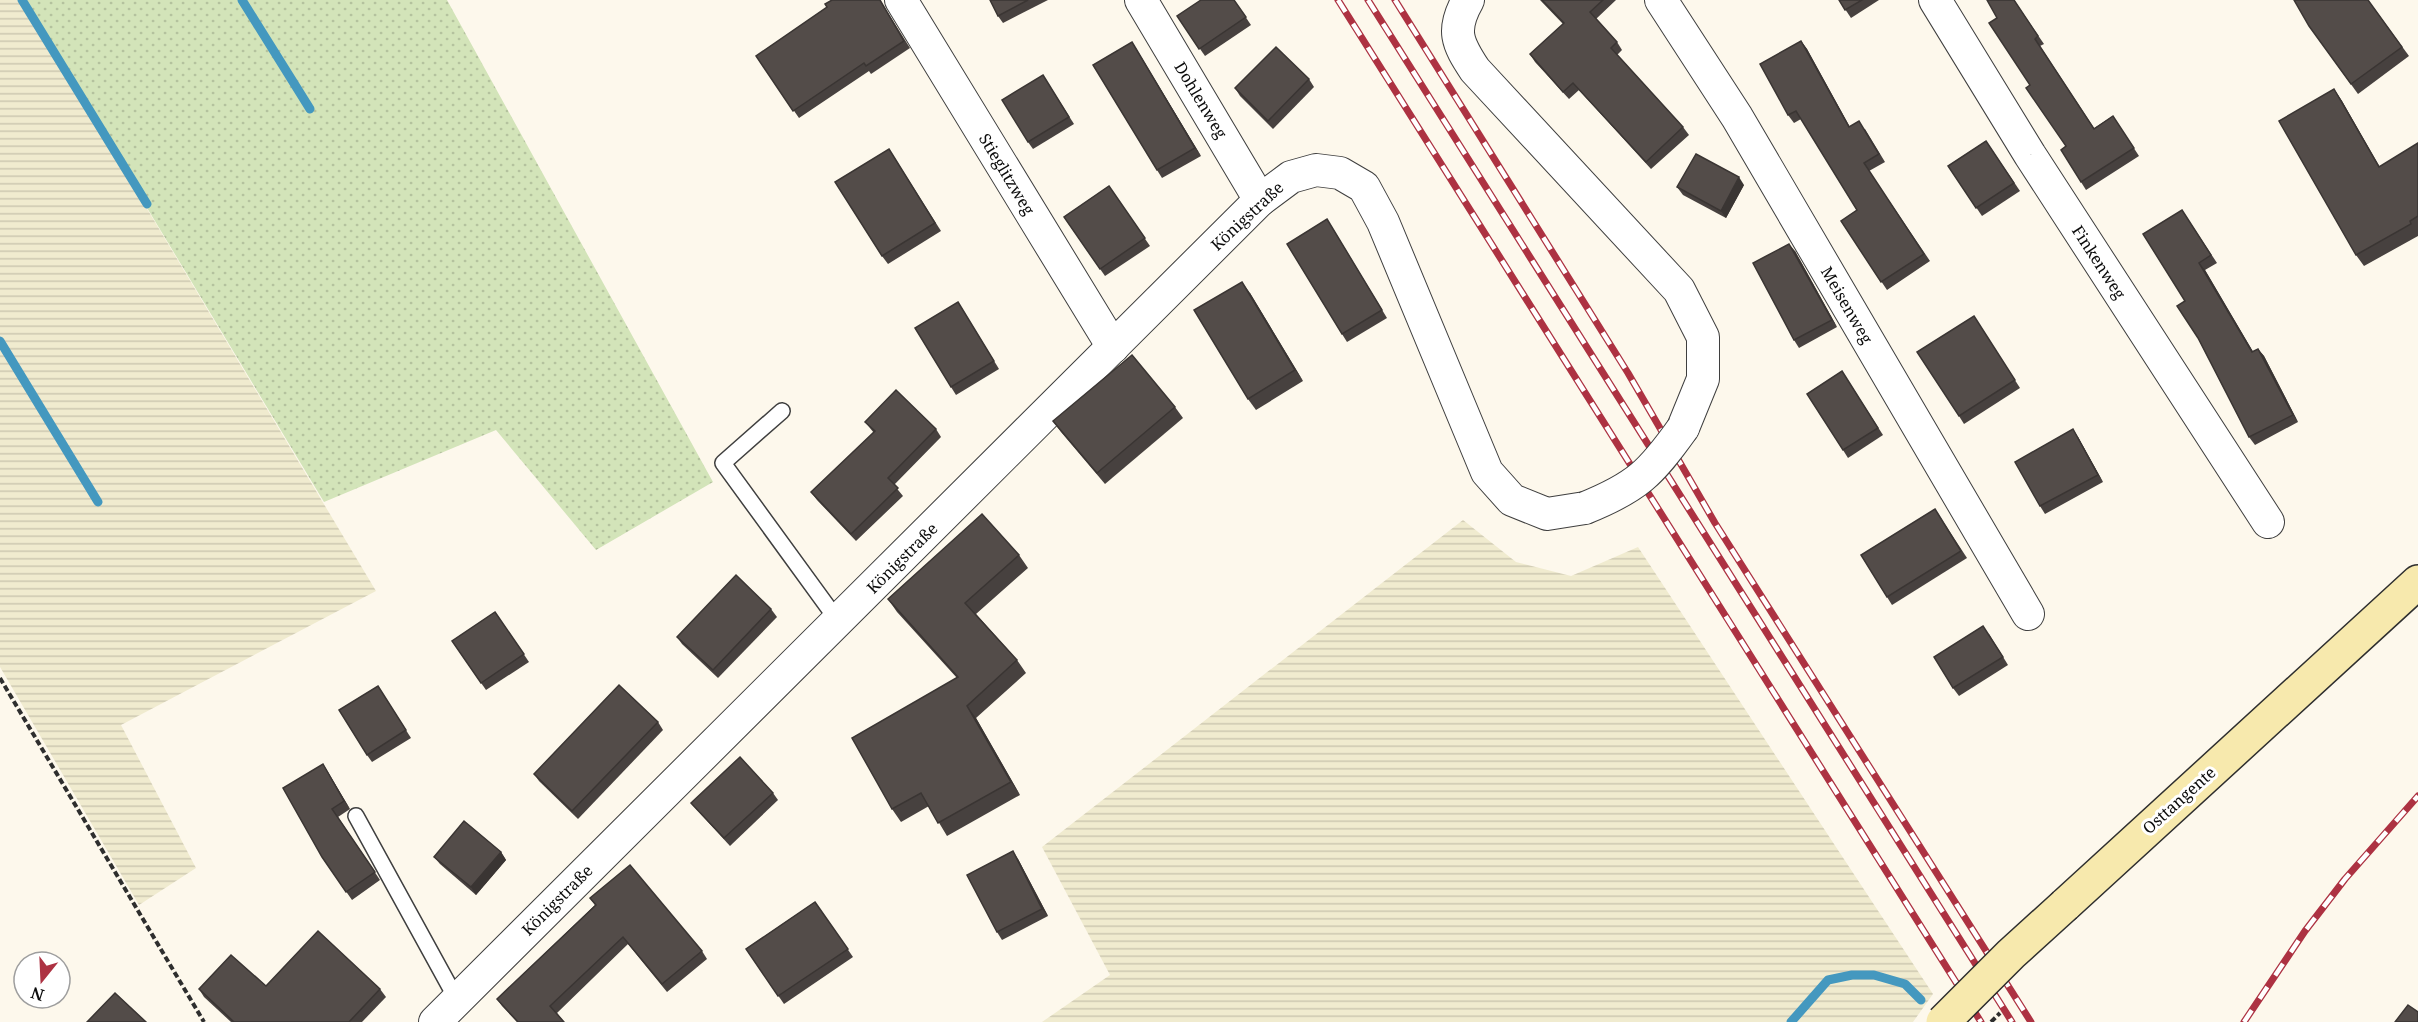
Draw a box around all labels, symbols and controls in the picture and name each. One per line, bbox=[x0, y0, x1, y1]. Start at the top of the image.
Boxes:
street label: Dohlenweg bbox=[1169, 58, 1233, 143]
street label: Stieglitzweg bbox=[974, 129, 1040, 219]
street label: Königstraße bbox=[1206, 177, 1288, 255]
street label: Finkenweg bbox=[2067, 221, 2131, 303]
street label: Meisenweg bbox=[1816, 262, 1878, 348]
street label: Königstraße bbox=[862, 518, 942, 598]
street label: Osttangente bbox=[2138, 761, 2220, 839]
street label: Königstraße bbox=[517, 860, 597, 940]
north arrow bbox=[12, 950, 72, 1010]
text: N bbox=[28, 982, 47, 1007]

